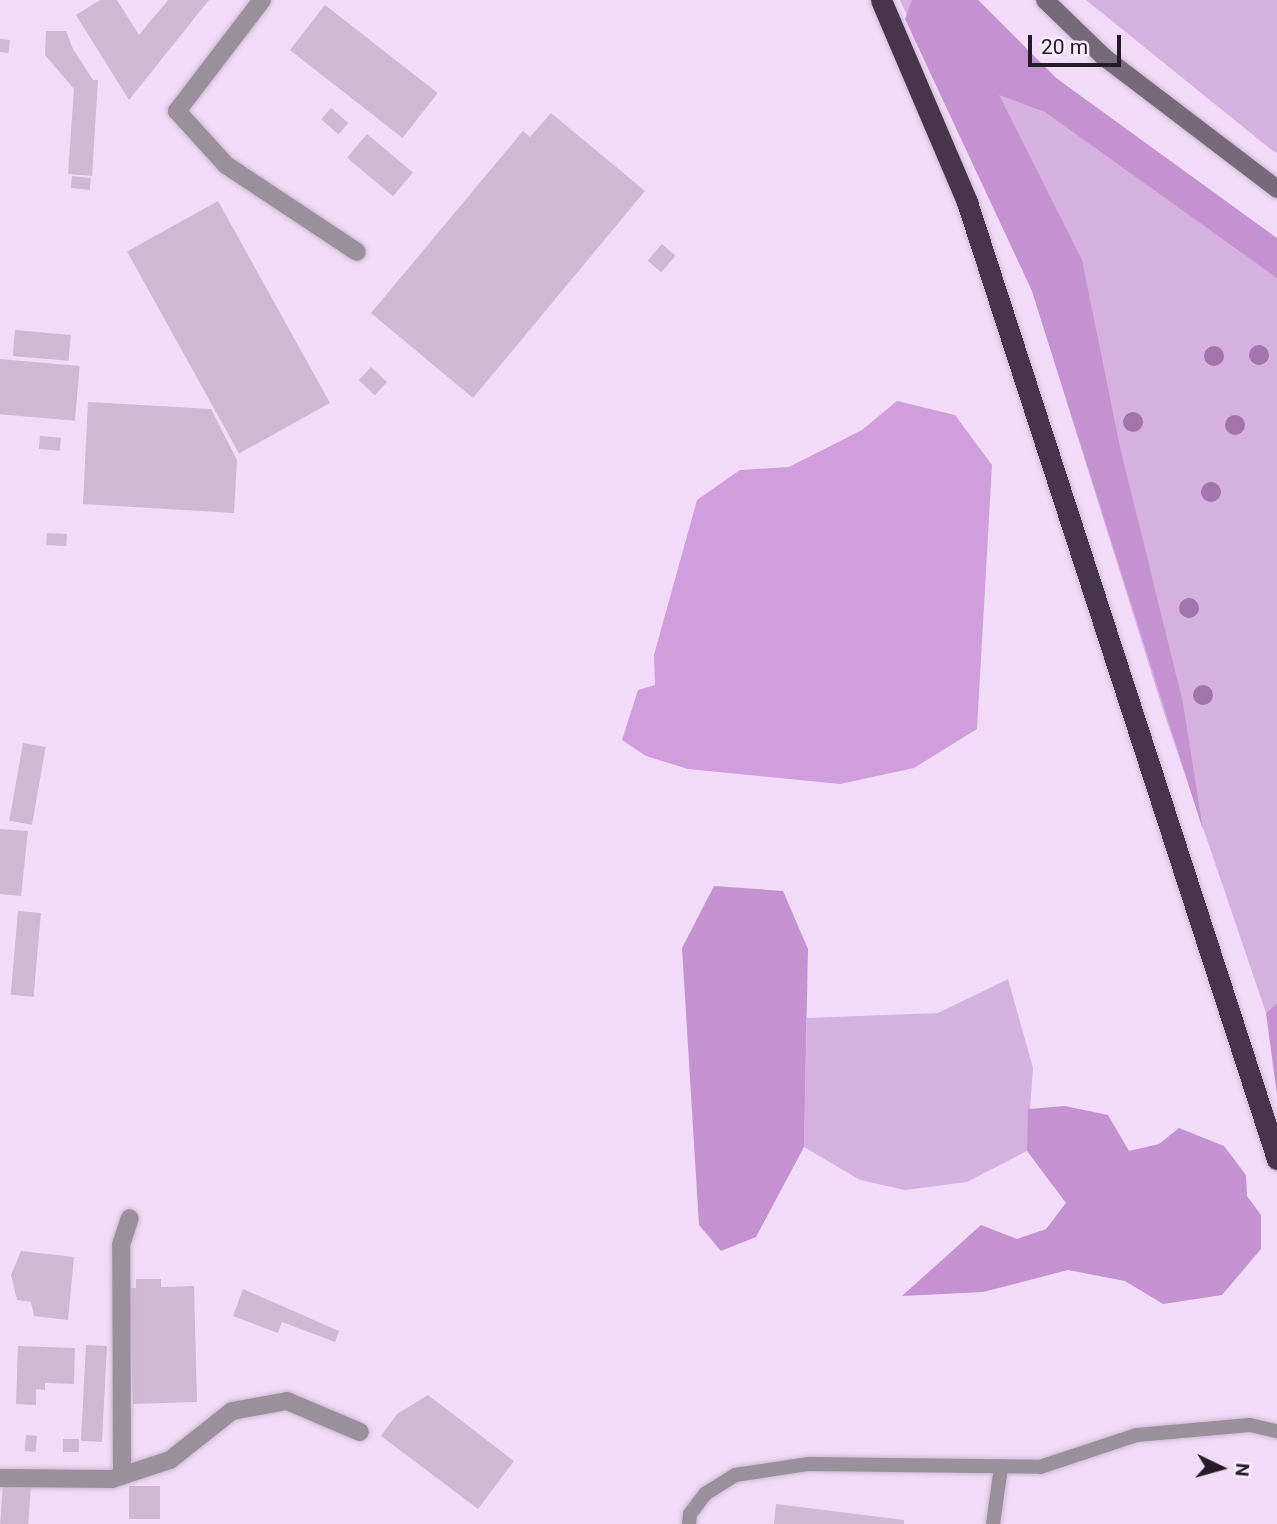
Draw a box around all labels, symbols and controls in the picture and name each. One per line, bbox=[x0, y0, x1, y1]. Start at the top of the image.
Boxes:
scale bar bbox=[1032, 21, 1125, 65]
text: 20 m bbox=[1041, 35, 1088, 59]
north arrow bbox=[1186, 1433, 1256, 1503]
text: N bbox=[1230, 1462, 1254, 1478]

